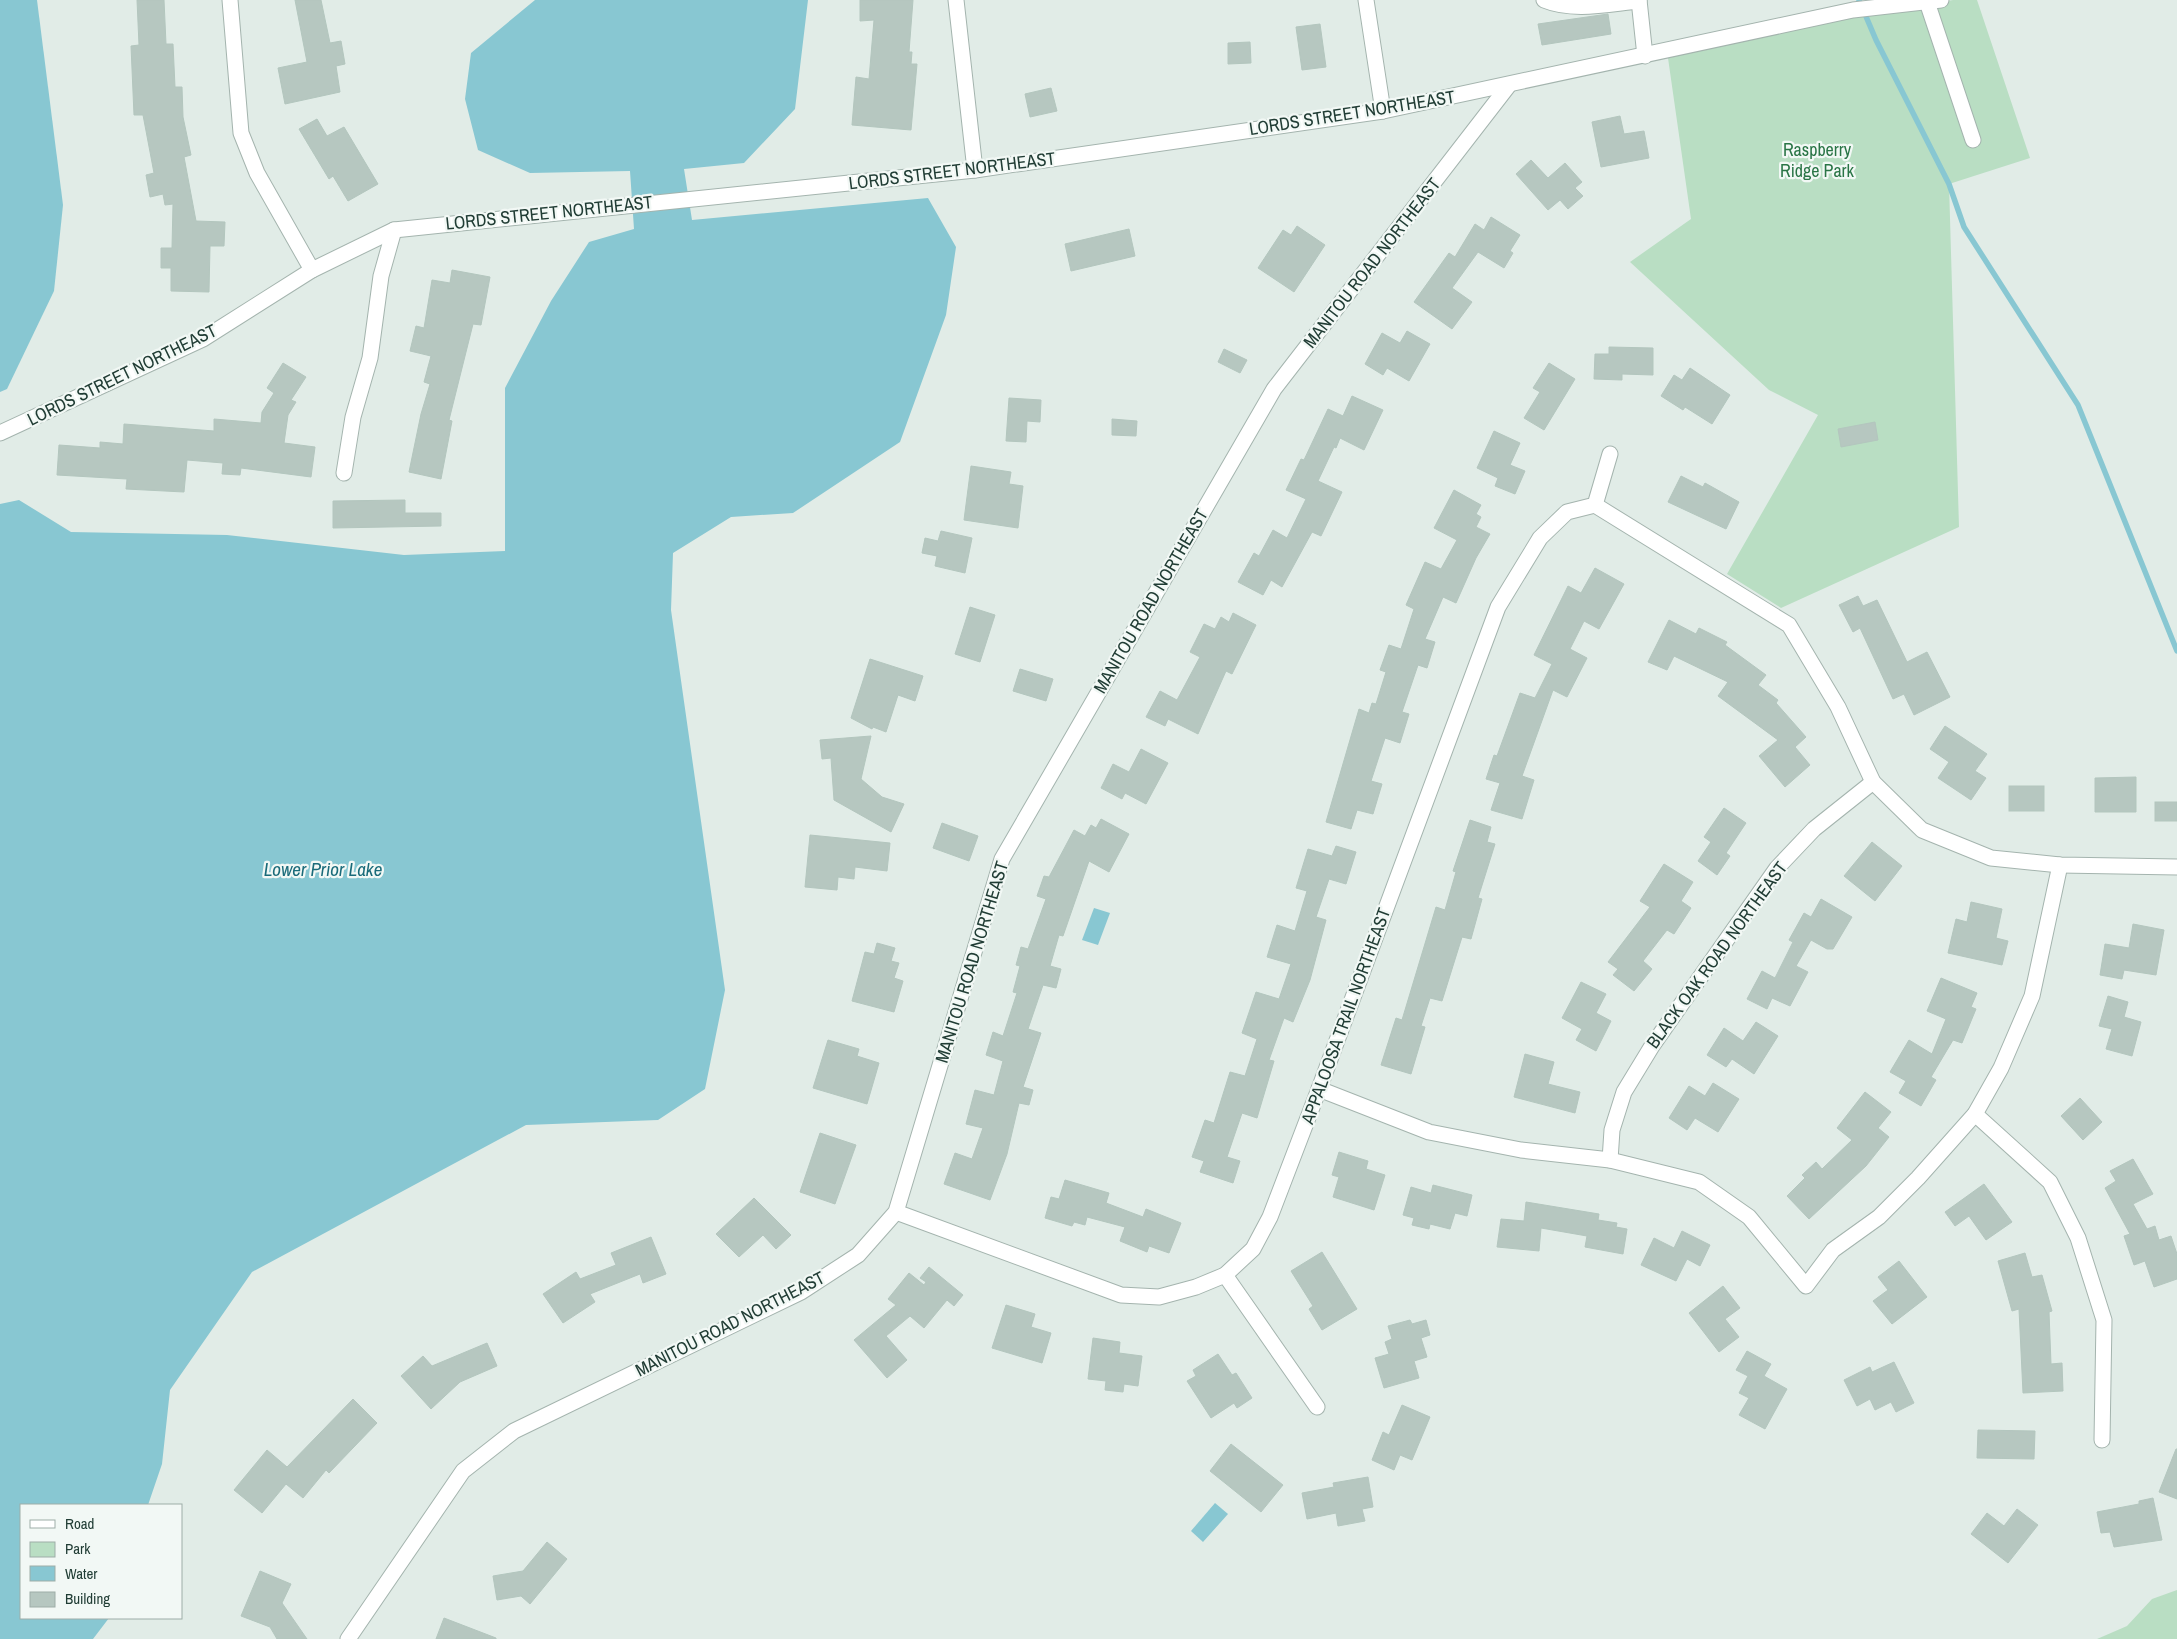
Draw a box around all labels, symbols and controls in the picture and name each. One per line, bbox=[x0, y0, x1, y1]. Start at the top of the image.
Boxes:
street label: LORDS STREET NORTHEAST bbox=[1247, 84, 1457, 141]
park label: Raspberry Ridge Park bbox=[1780, 137, 1855, 183]
street label: LORDS STREET NORTHEAST bbox=[847, 145, 1057, 196]
street label: MANITOU ROAD NORTHEAST bbox=[1297, 172, 1446, 353]
street label: LORDS STREET NORTHEAST bbox=[444, 189, 654, 236]
street label: LORDS STREET NORTHEAST bbox=[23, 318, 221, 431]
street label: MANITOU ROAD NORTHEAST bbox=[1087, 504, 1214, 698]
water label: Lower Prior Lake bbox=[264, 856, 382, 882]
street label: BLACK OAK ROAD NORTHEAST bbox=[1640, 856, 1793, 1053]
street label: MANITOU ROAD NORTHEAST bbox=[929, 858, 1014, 1066]
street label: APPALOOSA TRAIL NORTHEAST bbox=[1294, 904, 1396, 1128]
street label: MANITOU ROAD NORTHEAST bbox=[631, 1265, 829, 1382]
legend bbox=[20, 1504, 182, 1619]
text: Road bbox=[65, 1513, 94, 1534]
text: Park bbox=[65, 1538, 91, 1559]
text: Water bbox=[65, 1563, 97, 1584]
text: Building bbox=[65, 1588, 110, 1609]

